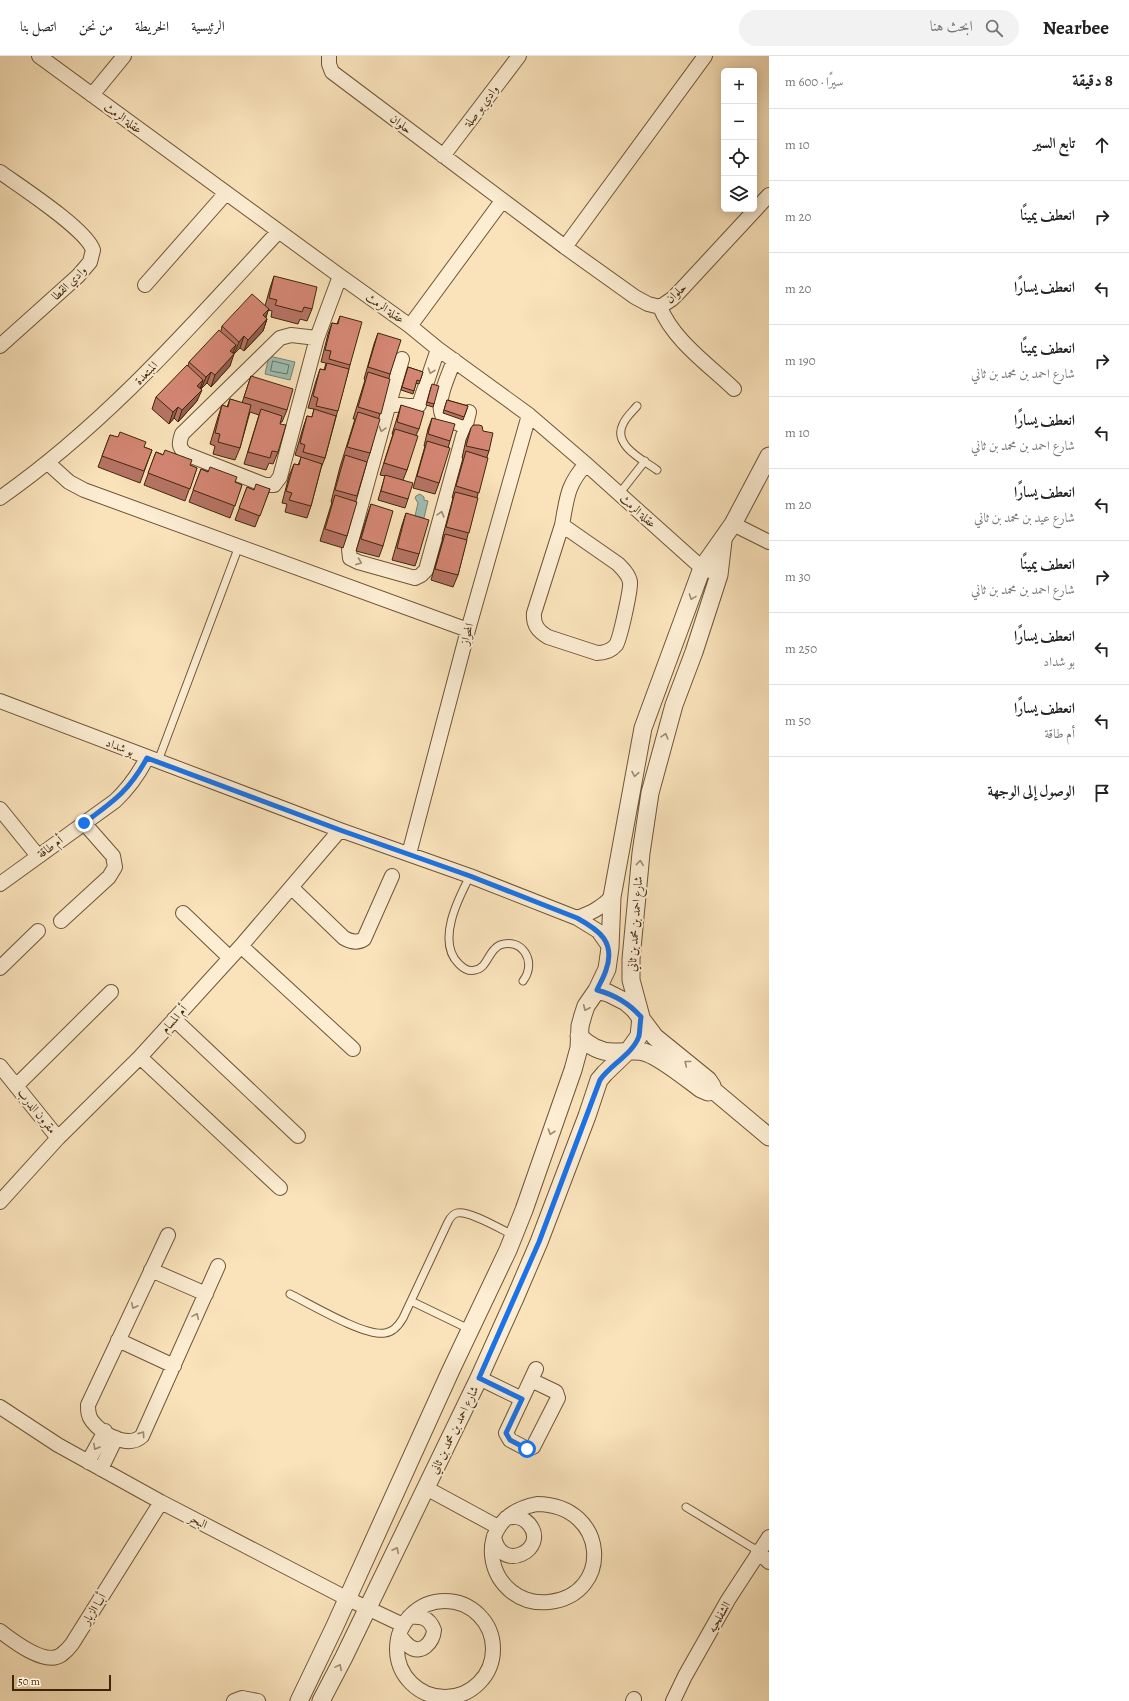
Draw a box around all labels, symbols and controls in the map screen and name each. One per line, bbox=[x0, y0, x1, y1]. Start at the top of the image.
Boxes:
search box bbox=[739, 10, 1019, 46]
text: Nearbee bbox=[1043, 15, 1109, 41]
text: ابحث هنا bbox=[930, 16, 973, 36]
text: اتصل بنا bbox=[20, 17, 57, 36]
text: من نحن bbox=[79, 17, 113, 36]
text: الخريطة bbox=[135, 17, 169, 36]
text: الرئيسية bbox=[191, 17, 225, 36]
icon: search bbox=[983, 17, 1005, 39]
map controls bbox=[721, 68, 757, 212]
button: + bbox=[721, 68, 757, 104]
text: 8 دقيقة bbox=[1072, 69, 1113, 92]
text: سيرًا · 600 m bbox=[785, 73, 843, 90]
street label: وادي بو صلة bbox=[459, 82, 504, 132]
street label: عقلة الرمث bbox=[101, 99, 146, 137]
button: − bbox=[721, 104, 757, 140]
street label: حلوان bbox=[387, 111, 415, 137]
text: تابع السير bbox=[1033, 133, 1075, 153]
icon: ahead bbox=[1091, 134, 1113, 156]
text: 10 m bbox=[785, 136, 810, 153]
button: locate bbox=[721, 140, 757, 176]
button: layers bbox=[721, 176, 757, 212]
text: انعطف يمينًا bbox=[1020, 205, 1075, 225]
icon: right bbox=[1091, 206, 1113, 228]
text: 20 m bbox=[785, 208, 812, 225]
street label: وادي القطا bbox=[48, 262, 92, 305]
text: انعطف يسارًا bbox=[1014, 277, 1075, 297]
icon: left bbox=[1091, 278, 1113, 300]
street label: حلوان bbox=[662, 279, 690, 307]
text: 20 m bbox=[785, 280, 812, 297]
street label: عقلة الرمث bbox=[363, 289, 408, 327]
text: انعطف يمينًا bbox=[1020, 338, 1075, 358]
icon: right bbox=[1091, 350, 1113, 372]
text: 190 m bbox=[785, 352, 816, 369]
street label: المبتعدة bbox=[131, 357, 161, 388]
text: شارع احمد بن محمد بن ثاني bbox=[971, 365, 1075, 382]
one-way arrow bbox=[427, 368, 435, 375]
text: انعطف يسارًا bbox=[1014, 410, 1075, 430]
icon: left bbox=[1091, 422, 1113, 444]
text: 10 m bbox=[785, 424, 810, 441]
one-way arrow bbox=[378, 425, 387, 432]
text: شارع احمد بن محمد بن ثاني bbox=[971, 437, 1075, 454]
text: انعطف يسارًا bbox=[1014, 482, 1075, 502]
street label: عقلة الرمث bbox=[616, 490, 660, 532]
icon: left bbox=[1091, 494, 1113, 516]
text: 20 m bbox=[785, 496, 812, 513]
text: شارع عيد بن محمد بن ثاني bbox=[974, 509, 1075, 526]
one-way arrow bbox=[436, 510, 445, 517]
text: انعطف يمينًا bbox=[1020, 554, 1075, 574]
one-way arrow bbox=[356, 557, 363, 565]
icon: right bbox=[1091, 566, 1113, 588]
text: 30 m bbox=[785, 568, 811, 585]
text: شارع احمد بن محمد بن ثاني bbox=[971, 581, 1075, 598]
one-way arrow bbox=[688, 593, 696, 600]
street label: المحواز bbox=[456, 621, 478, 648]
text: انعطف يسارًا bbox=[1014, 626, 1075, 646]
icon: left bbox=[1091, 638, 1113, 660]
text: 250 m bbox=[785, 640, 817, 657]
text: بو شداد bbox=[1043, 653, 1075, 670]
text: انعطف يسارًا bbox=[1014, 698, 1075, 718]
icon: left bbox=[1091, 710, 1113, 732]
text: 50 m bbox=[785, 712, 811, 729]
text: أم طاقة bbox=[1044, 725, 1075, 742]
one-way arrow bbox=[660, 733, 669, 740]
street label: بو شداد bbox=[103, 734, 137, 760]
one-way arrow bbox=[631, 770, 639, 777]
text: الوصول إلى الوجهة bbox=[988, 781, 1075, 801]
icon: arrive bbox=[1091, 782, 1113, 804]
route end bbox=[75, 814, 93, 832]
street label: أم طاقة bbox=[34, 832, 68, 864]
one-way arrow bbox=[635, 860, 644, 867]
street label: شارع احمد بن محمد بن ثاني bbox=[624, 875, 649, 973]
street label: أم المسام bbox=[157, 1001, 193, 1038]
one-way arrow bbox=[583, 1004, 591, 1011]
one-way arrow bbox=[685, 1060, 692, 1067]
street label: مقرون الدرب bbox=[14, 1085, 60, 1137]
one-way arrow bbox=[548, 1129, 556, 1136]
one-way arrow bbox=[131, 1301, 139, 1309]
one-way arrow bbox=[191, 1313, 199, 1321]
street label: شارع احمد بن محمد بن ثاني bbox=[426, 1383, 485, 1478]
one-way arrow bbox=[137, 1431, 145, 1438]
route start bbox=[518, 1440, 536, 1458]
one-way arrow bbox=[94, 1443, 101, 1450]
street label: البحر bbox=[184, 1509, 210, 1533]
one-way arrow bbox=[391, 1546, 399, 1554]
street label: أبــا الزبار bbox=[78, 1590, 110, 1629]
street label: الشفلحيه bbox=[704, 1598, 734, 1635]
one-way arrow bbox=[334, 1663, 342, 1671]
scale bar bbox=[12, 1673, 111, 1692]
text: 50 m bbox=[18, 1674, 40, 1689]

